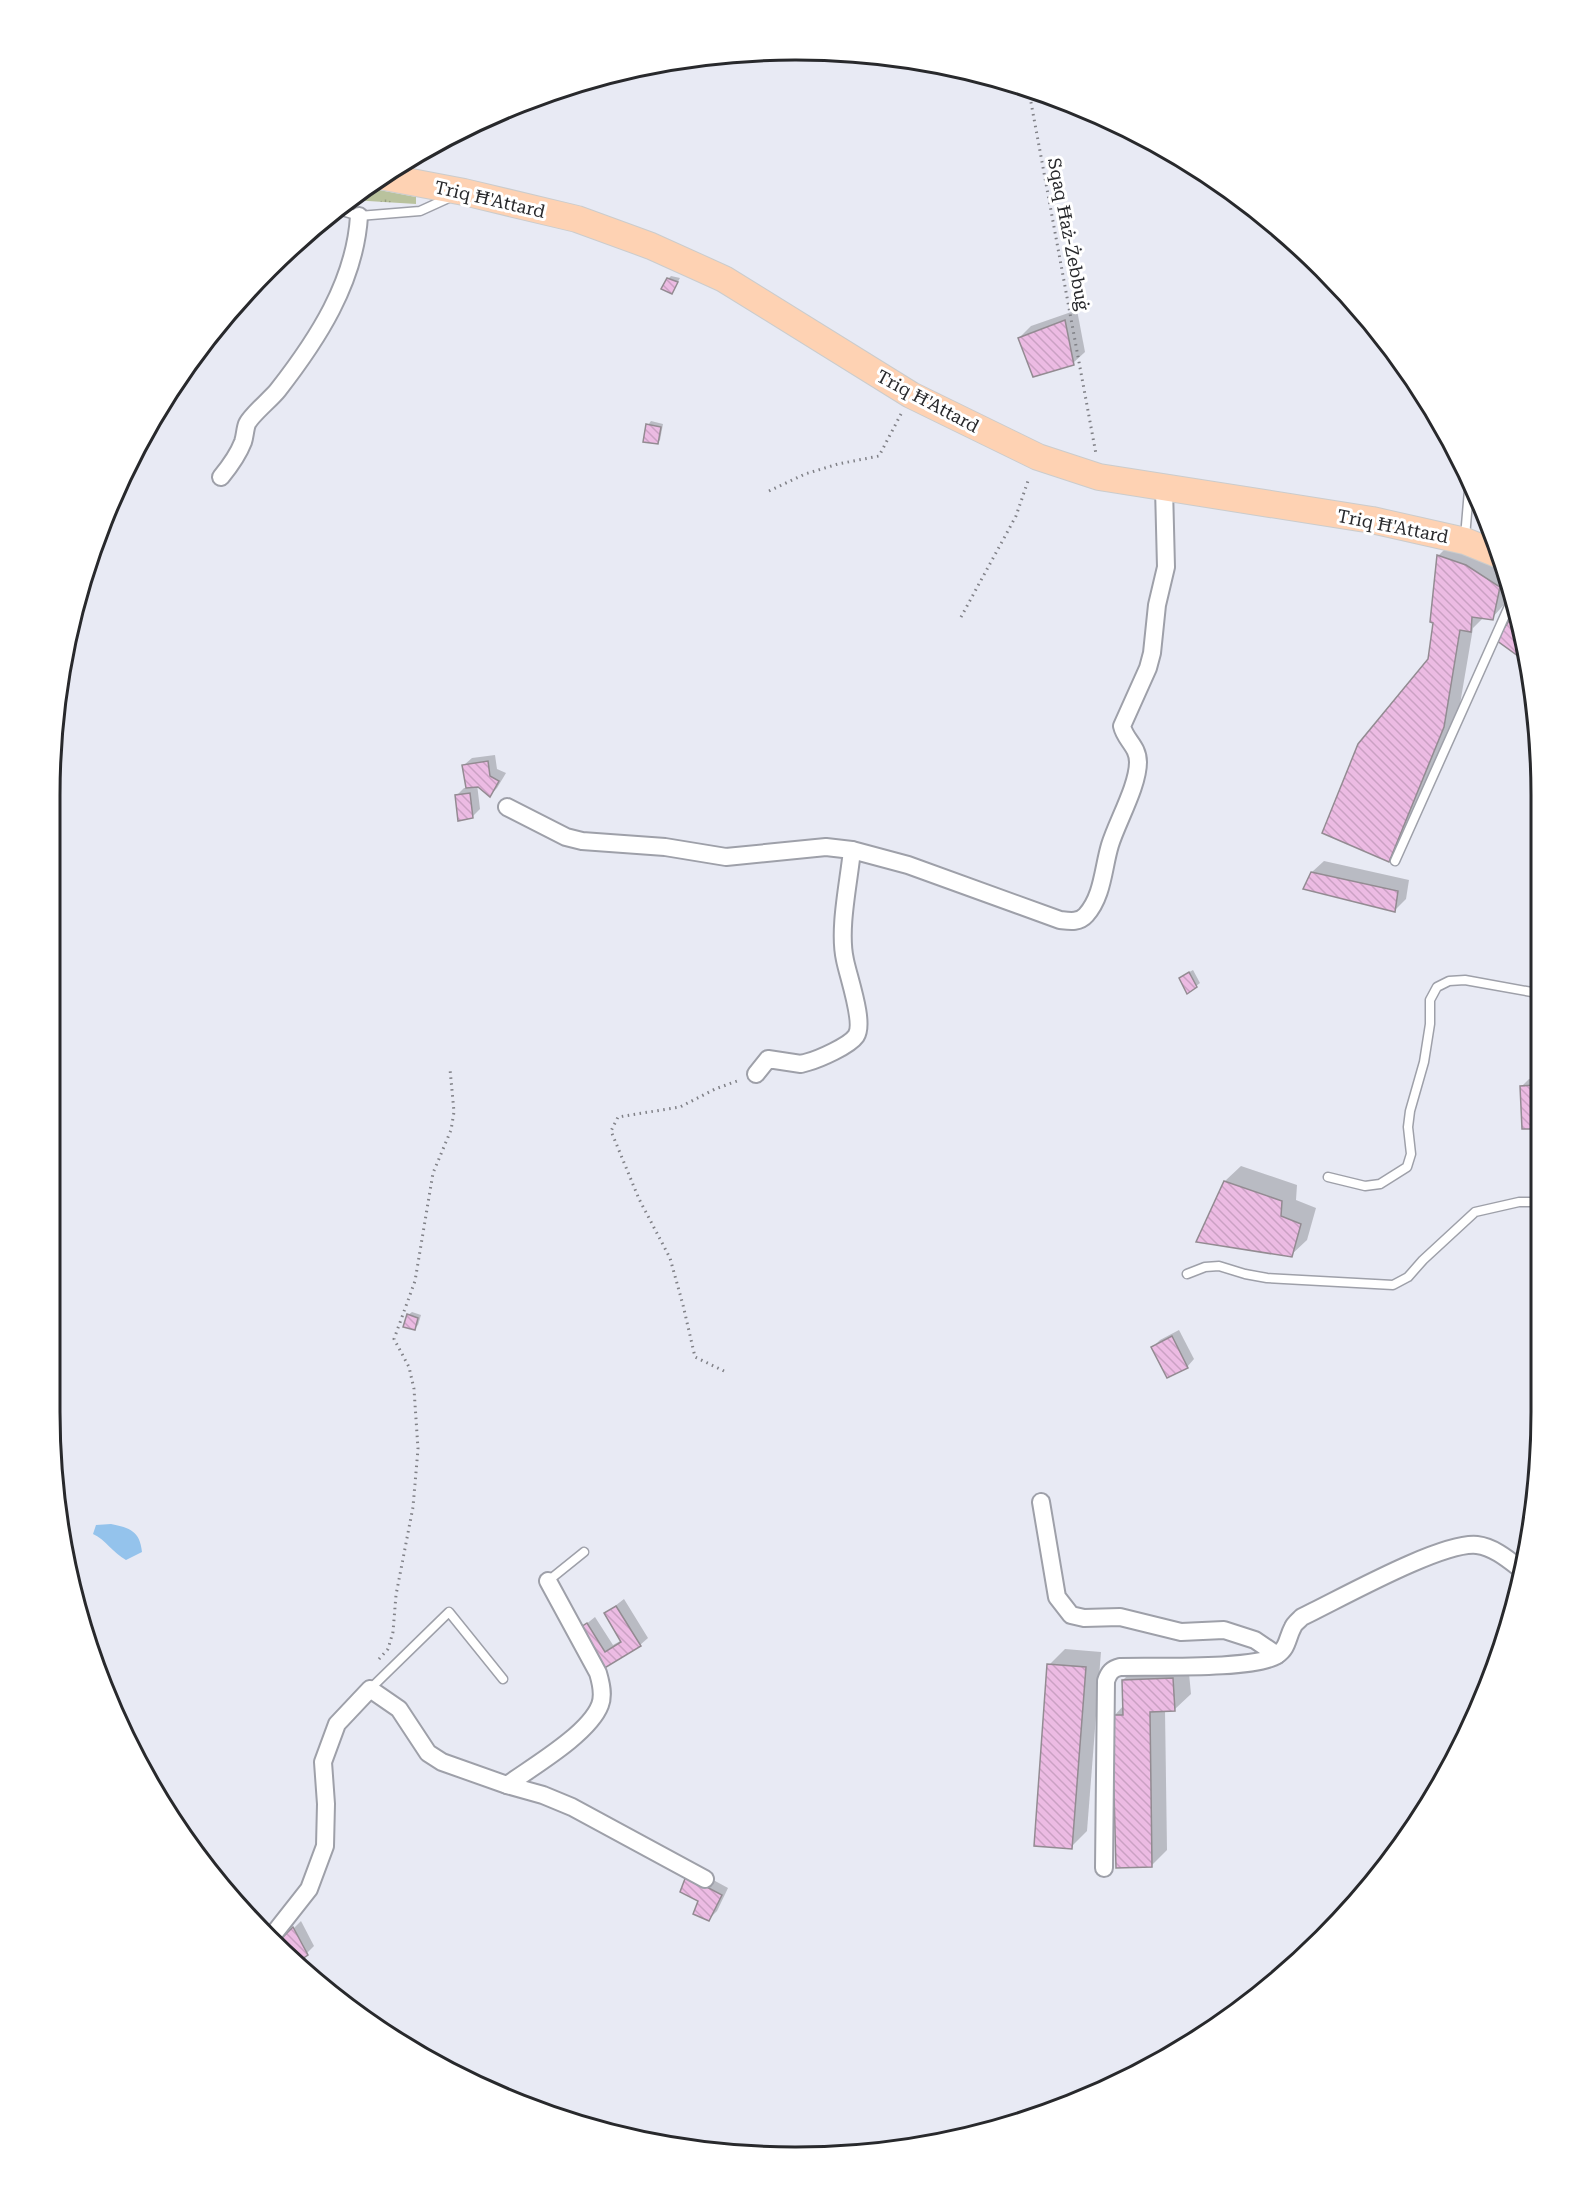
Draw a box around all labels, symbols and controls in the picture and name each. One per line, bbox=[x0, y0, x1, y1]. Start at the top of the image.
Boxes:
street label: Sqaq Ħaż-Żebbuġ bbox=[1044, 156, 1094, 313]
street label: Triq Ħ'Attard bbox=[433, 176, 548, 222]
street label: Triq Ħ'Attard bbox=[873, 365, 983, 437]
street label: Triq Ħ'Attard bbox=[1336, 505, 1451, 547]

